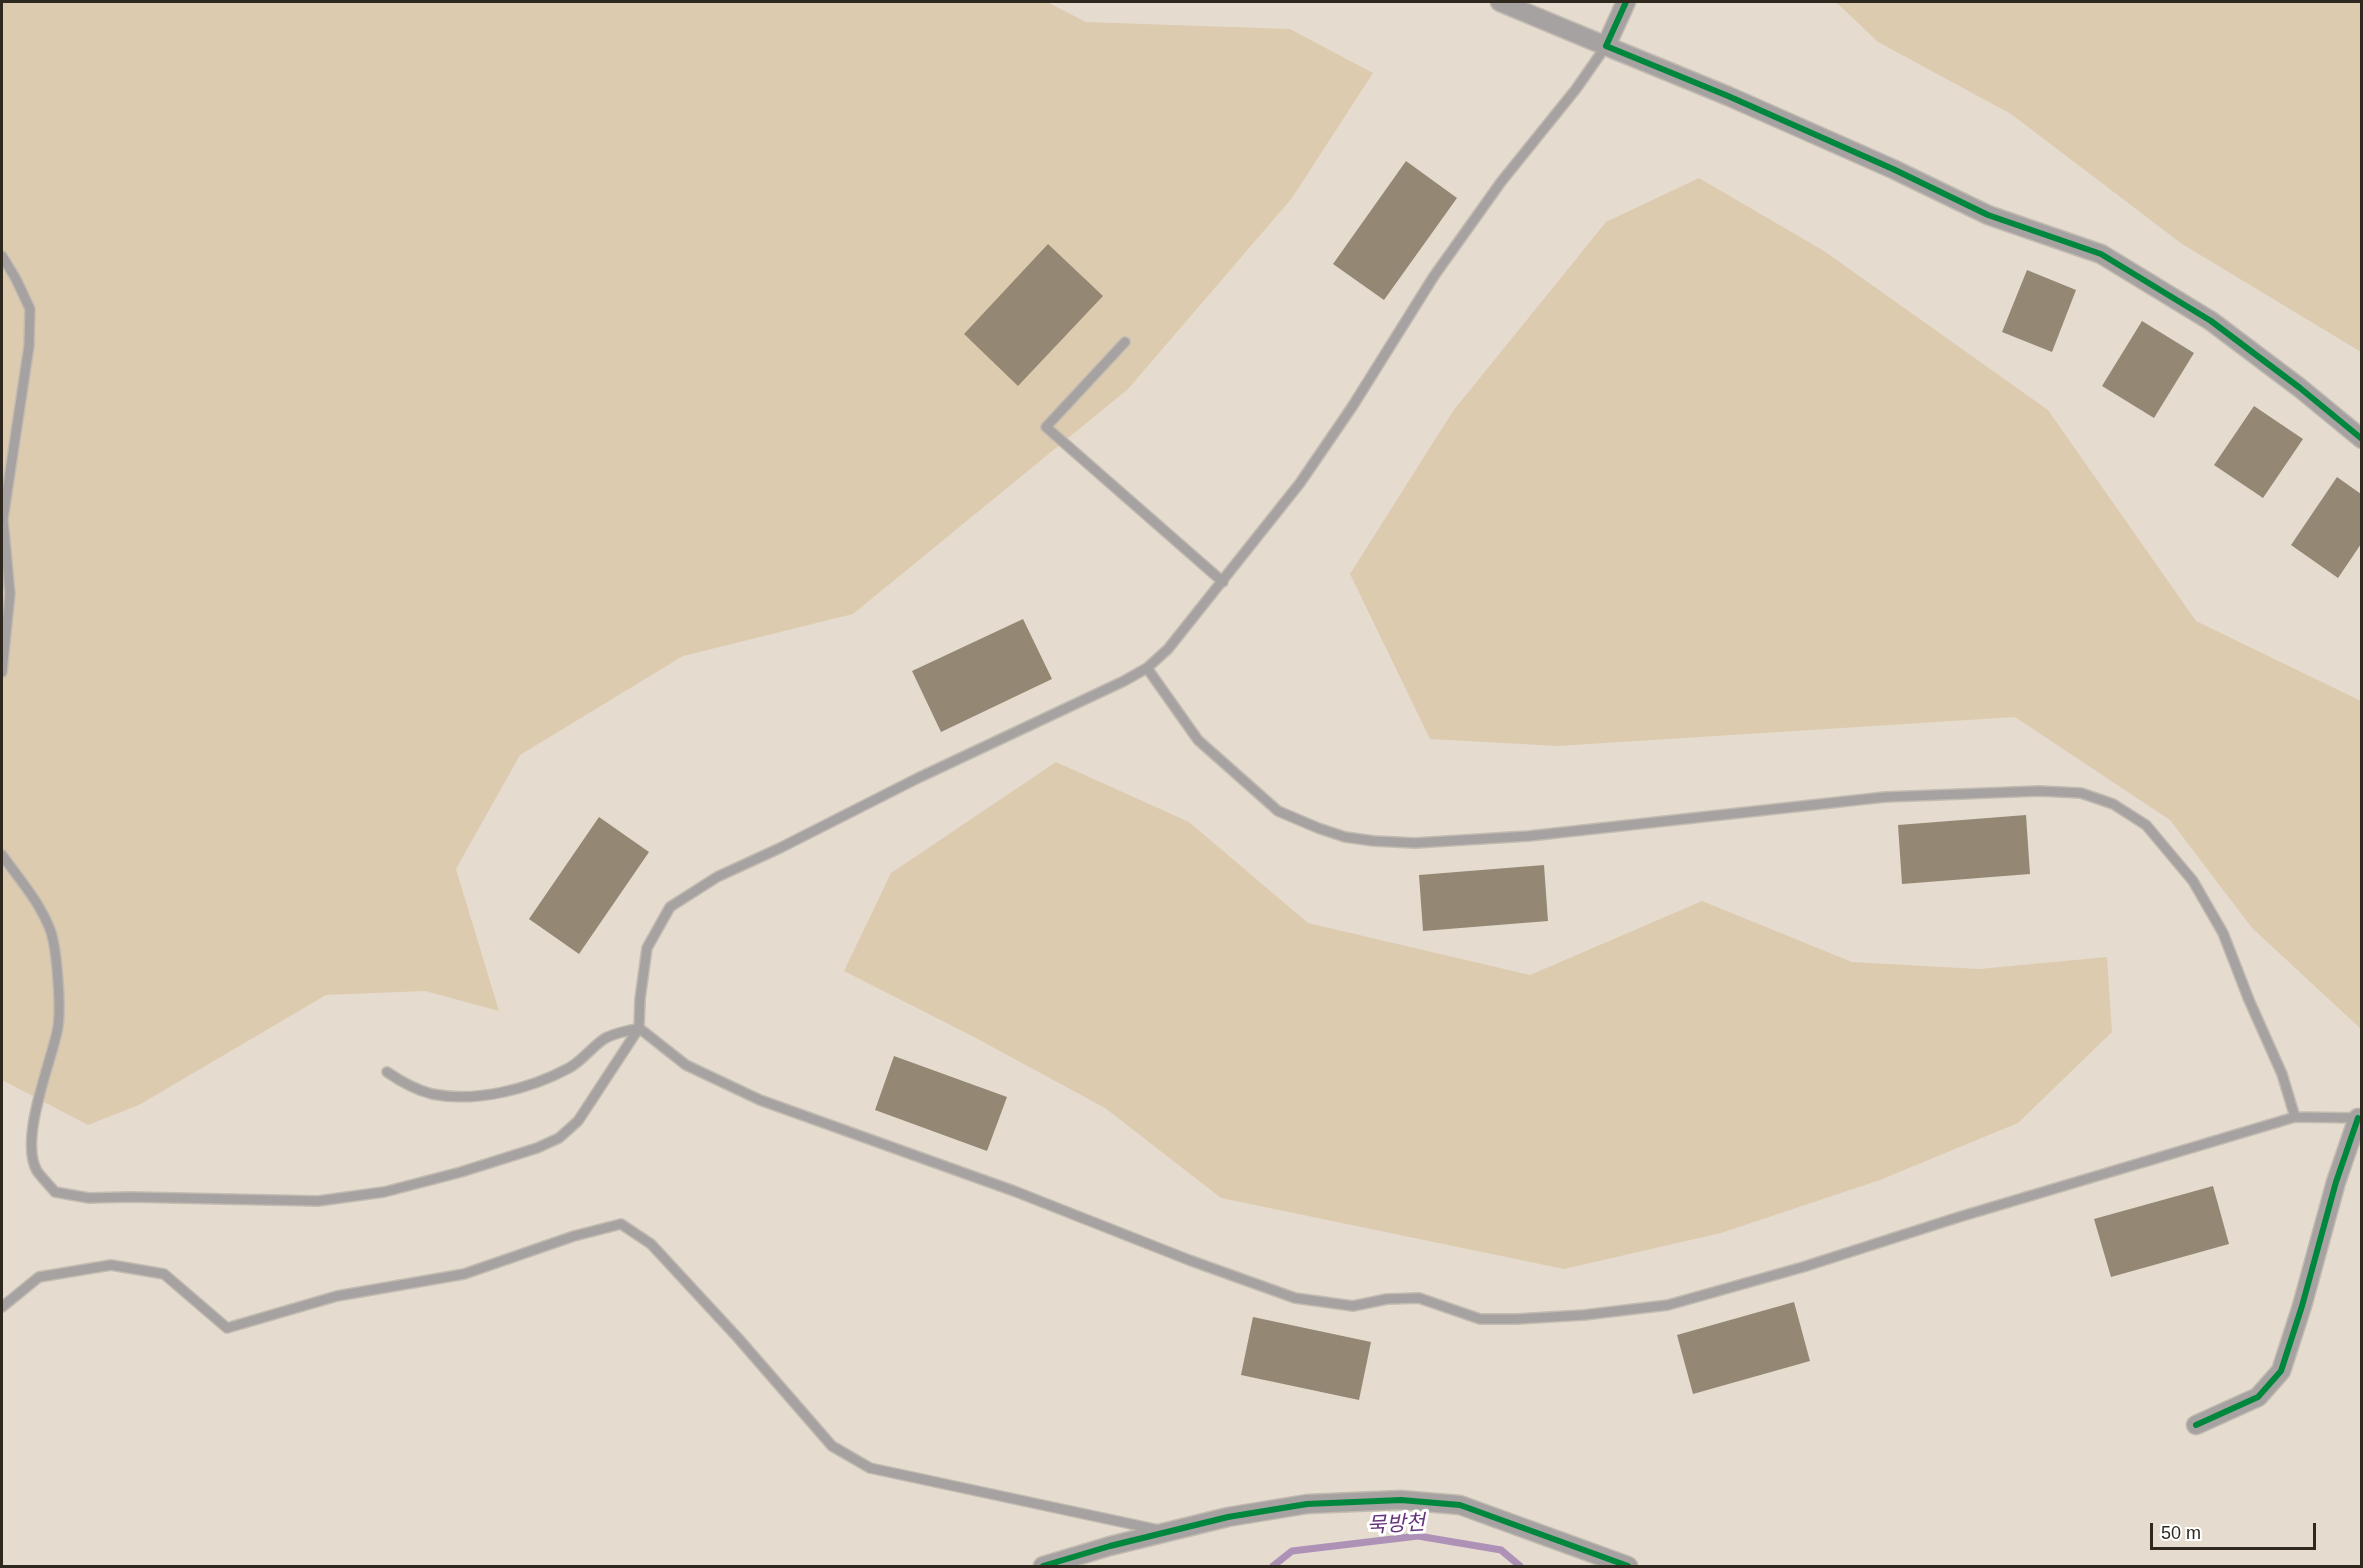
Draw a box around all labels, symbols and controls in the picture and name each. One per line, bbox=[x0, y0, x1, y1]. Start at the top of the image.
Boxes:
water label: 묵방천 bbox=[1366, 1511, 1426, 1539]
scale bar bbox=[2153, 1511, 2320, 1549]
text: 50 m bbox=[2161, 1523, 2201, 1543]

